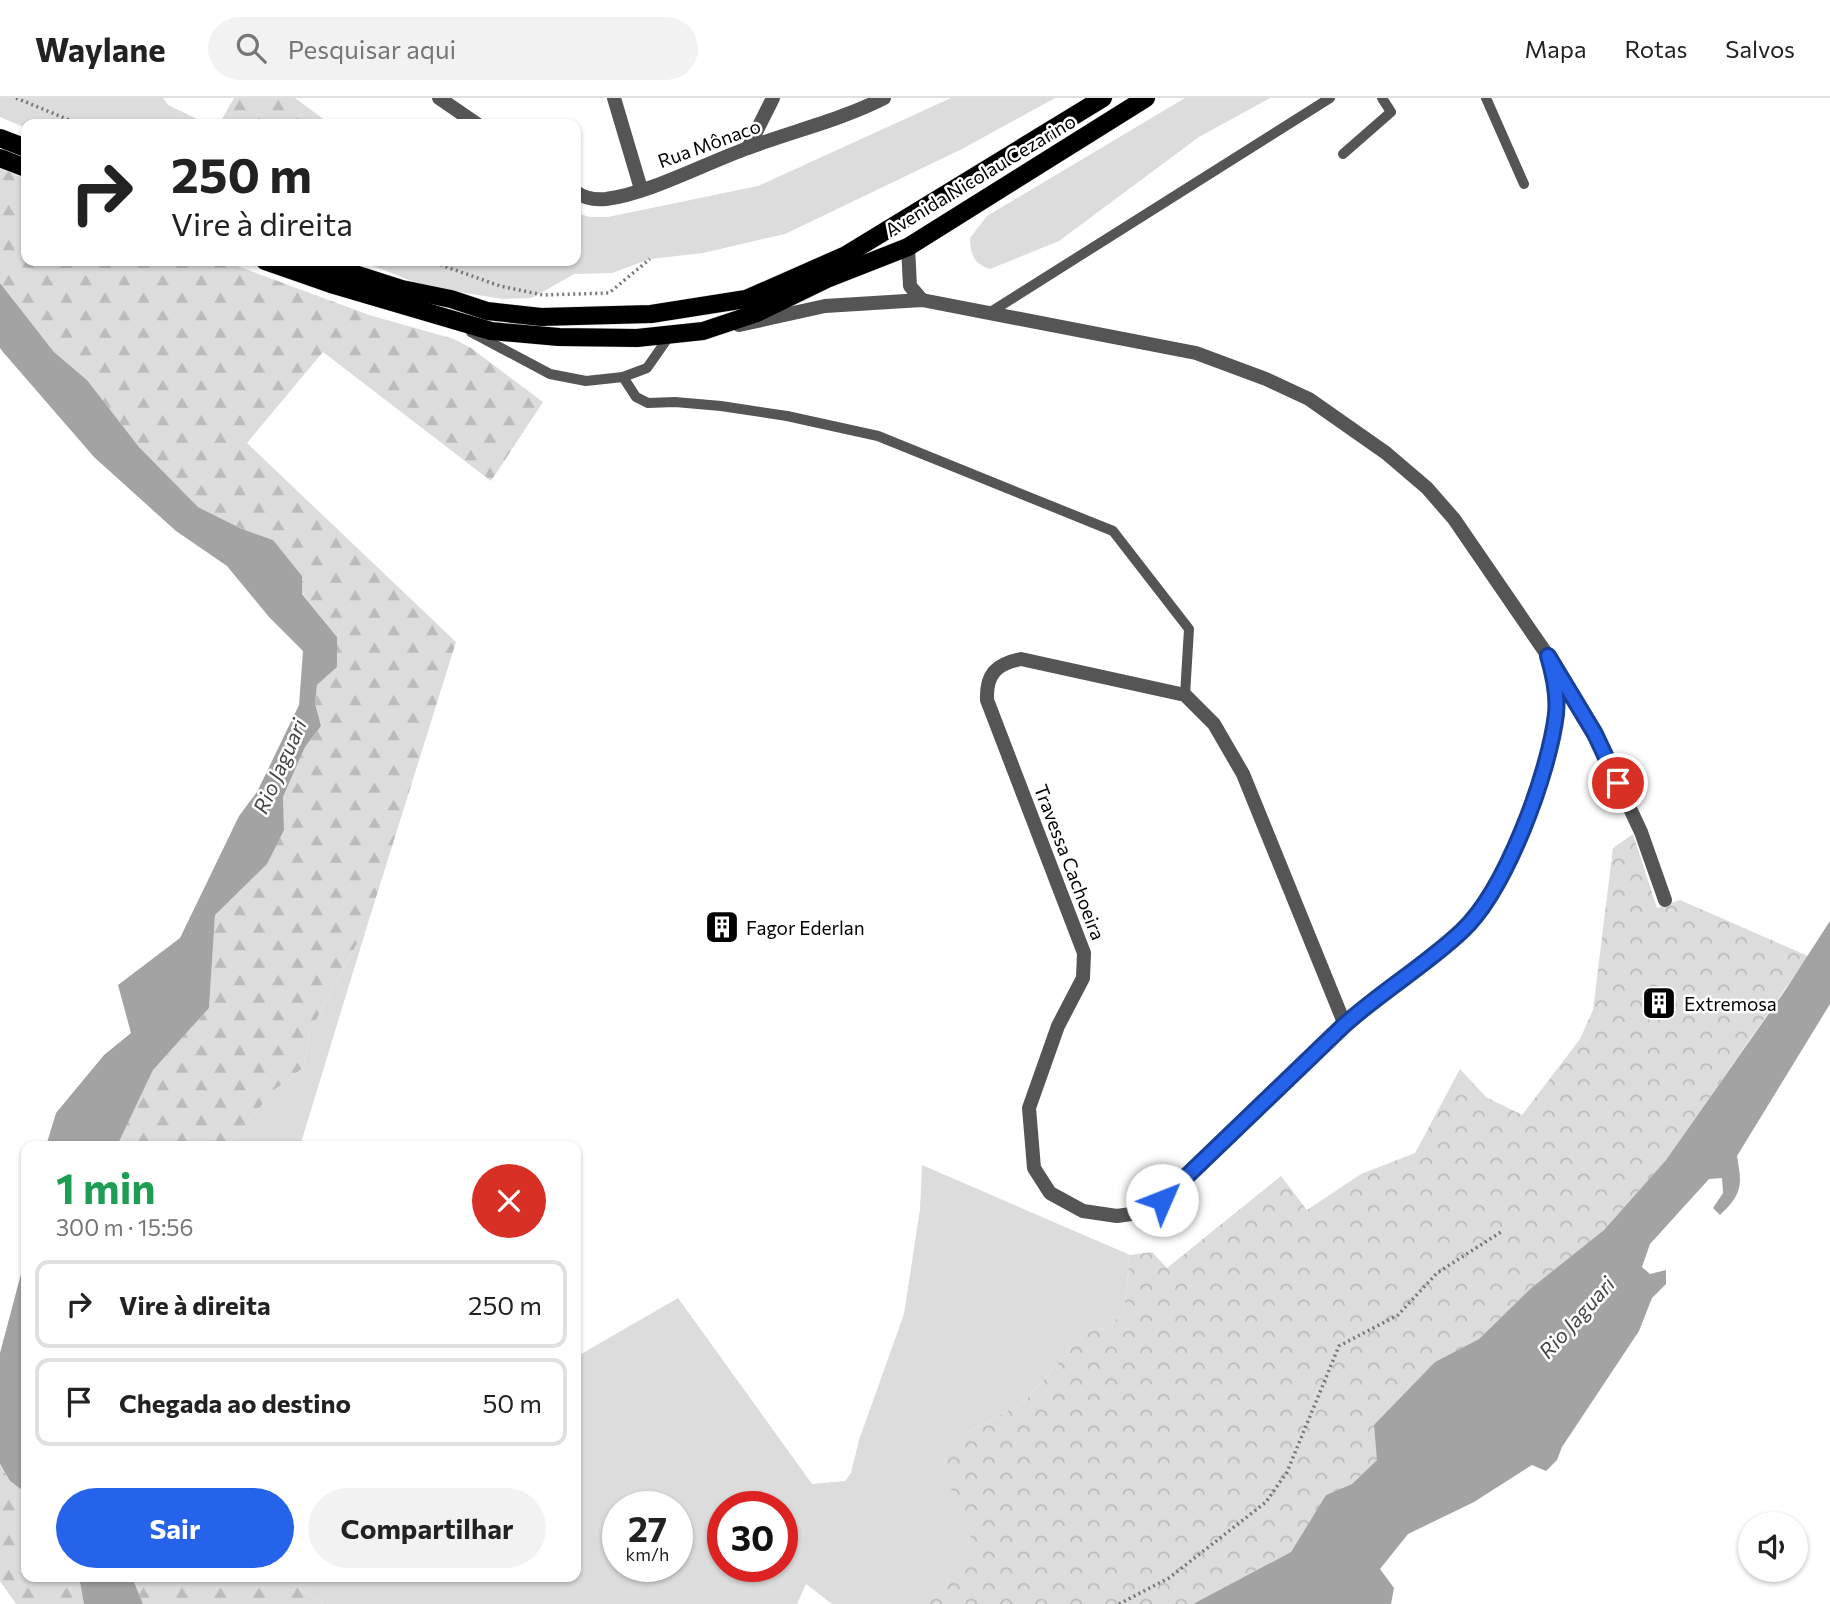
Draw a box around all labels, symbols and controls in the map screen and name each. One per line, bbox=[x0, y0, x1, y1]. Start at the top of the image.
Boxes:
search box bbox=[208, 17, 698, 80]
text: Waylane bbox=[35, 28, 166, 69]
icon: search bbox=[232, 29, 270, 67]
text: Pesquisar aqui bbox=[288, 33, 456, 64]
text: Mapa bbox=[1525, 34, 1587, 63]
text: Rotas bbox=[1625, 34, 1687, 63]
text: Salvos bbox=[1725, 34, 1795, 63]
street label: Avenida Nicolau Cezarino bbox=[881, 109, 1079, 241]
street label: Rua Mônaco bbox=[654, 114, 764, 172]
text: 250 m bbox=[171, 143, 312, 203]
icon: right bbox=[56, 147, 147, 238]
text: Vire à direita bbox=[171, 203, 353, 243]
water label: Rio Jaguari bbox=[247, 714, 311, 817]
pin bbox=[1588, 753, 1648, 813]
icon: arrive bbox=[1599, 764, 1637, 802]
street label: Travessa Cachoeira bbox=[1030, 781, 1110, 943]
building icon: Fagor Ederlan bbox=[703, 908, 741, 946]
place label: Fagor Ederlan bbox=[746, 916, 865, 939]
building icon: Extremosa bbox=[1640, 984, 1678, 1022]
place label: Extremosa bbox=[1684, 992, 1777, 1015]
text: 1 min bbox=[56, 1161, 156, 1213]
position arrow bbox=[1125, 1163, 1199, 1237]
button: close bbox=[472, 1164, 546, 1238]
text: 300 m · 15:56 bbox=[56, 1213, 194, 1241]
water label: Rio Jaguari bbox=[1533, 1271, 1619, 1363]
icon: right bbox=[60, 1285, 98, 1323]
text: Vire à direita bbox=[119, 1289, 271, 1320]
text: 250 m bbox=[468, 1289, 542, 1320]
icon: arrive bbox=[60, 1383, 98, 1421]
text: Chegada ao destino bbox=[119, 1387, 351, 1418]
text: 50 m bbox=[482, 1387, 542, 1418]
button: Sair bbox=[56, 1488, 294, 1568]
button: Compartilhar bbox=[308, 1488, 546, 1568]
speed limit sign: 30 bbox=[707, 1491, 798, 1582]
text: 27 bbox=[628, 1506, 667, 1549]
map controls bbox=[1738, 1512, 1808, 1582]
button: sound bbox=[1738, 1512, 1808, 1582]
text: km/h bbox=[626, 1543, 669, 1565]

